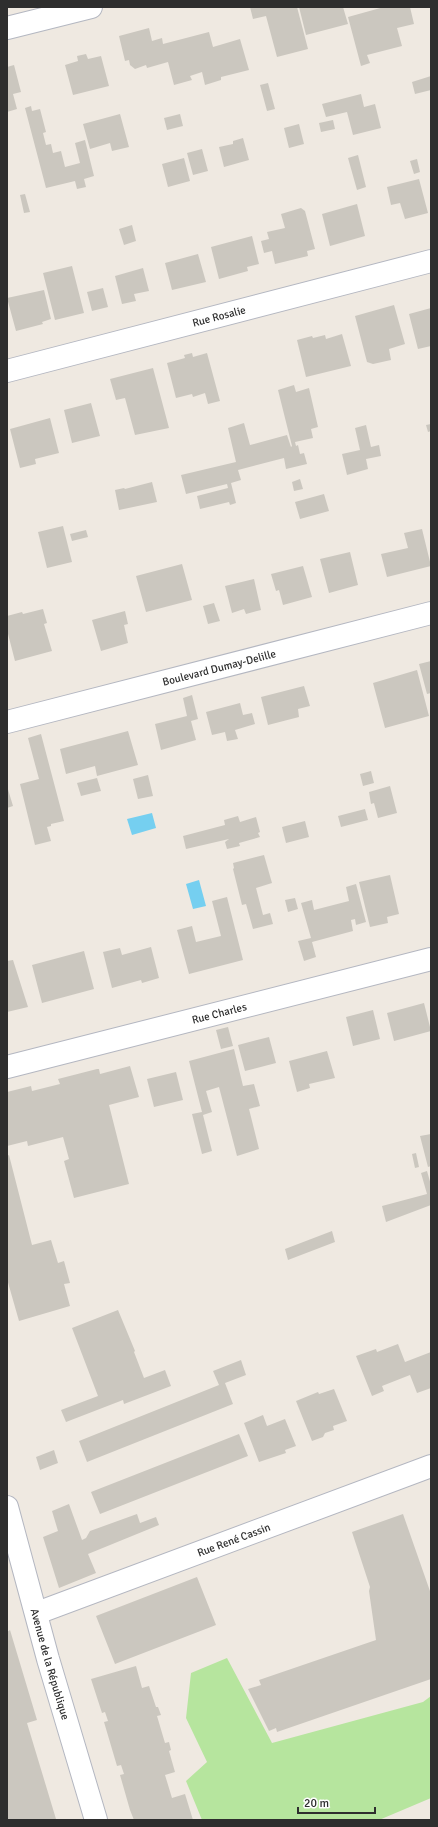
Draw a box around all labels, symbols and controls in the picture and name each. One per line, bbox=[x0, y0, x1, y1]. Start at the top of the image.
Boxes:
street label: Rue Rosalie bbox=[191, 303, 247, 330]
street label: Boulevard Dumay-Delille bbox=[161, 647, 277, 689]
street label: Rue Charles bbox=[191, 1000, 248, 1027]
street label: Rue René Cassin bbox=[196, 1520, 272, 1560]
street label: Avenue de la République bbox=[28, 1607, 72, 1721]
scale bar bbox=[298, 1789, 375, 1815]
text: 20 m bbox=[304, 1796, 329, 1811]

